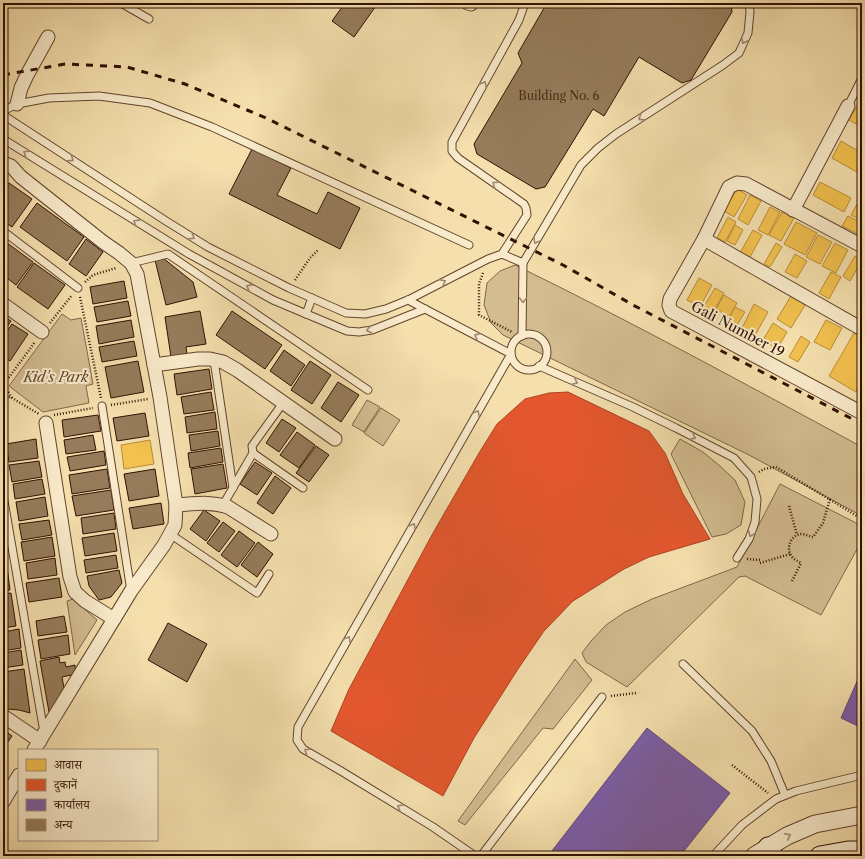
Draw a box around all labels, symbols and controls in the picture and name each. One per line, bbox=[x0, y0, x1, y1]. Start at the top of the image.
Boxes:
one-way arrow bbox=[741, 37, 749, 44]
one-way arrow bbox=[479, 81, 487, 88]
house number: Building No. 6 bbox=[518, 88, 600, 103]
one-way arrow bbox=[639, 113, 646, 120]
one-way arrow bbox=[23, 150, 30, 157]
one-way arrow bbox=[67, 154, 74, 162]
one-way arrow bbox=[492, 181, 499, 189]
one-way arrow bbox=[133, 219, 140, 227]
one-way arrow bbox=[188, 232, 195, 240]
one-way arrow bbox=[534, 237, 541, 244]
one-way arrow bbox=[439, 279, 446, 287]
one-way arrow bbox=[245, 284, 253, 291]
one-way arrow bbox=[519, 297, 527, 303]
street label: Gali Number 19 bbox=[688, 297, 788, 361]
one-way arrow bbox=[365, 326, 372, 334]
one-way arrow bbox=[473, 333, 481, 341]
park label: Kid's Park bbox=[22, 368, 89, 386]
one-way arrow bbox=[571, 377, 579, 385]
one-way arrow bbox=[473, 410, 480, 417]
one-way arrow bbox=[689, 432, 696, 440]
one-way arrow bbox=[408, 523, 415, 530]
one-way arrow bbox=[748, 530, 756, 538]
one-way arrow bbox=[344, 636, 351, 643]
one-way arrow bbox=[304, 748, 311, 756]
legend bbox=[18, 749, 158, 841]
text: आवास bbox=[54, 757, 83, 772]
text: दुकानें bbox=[53, 777, 78, 793]
text: कार्यालय bbox=[53, 797, 91, 812]
one-way arrow bbox=[397, 804, 404, 811]
text: अन्य bbox=[54, 817, 74, 832]
one-way arrow bbox=[783, 833, 791, 841]

